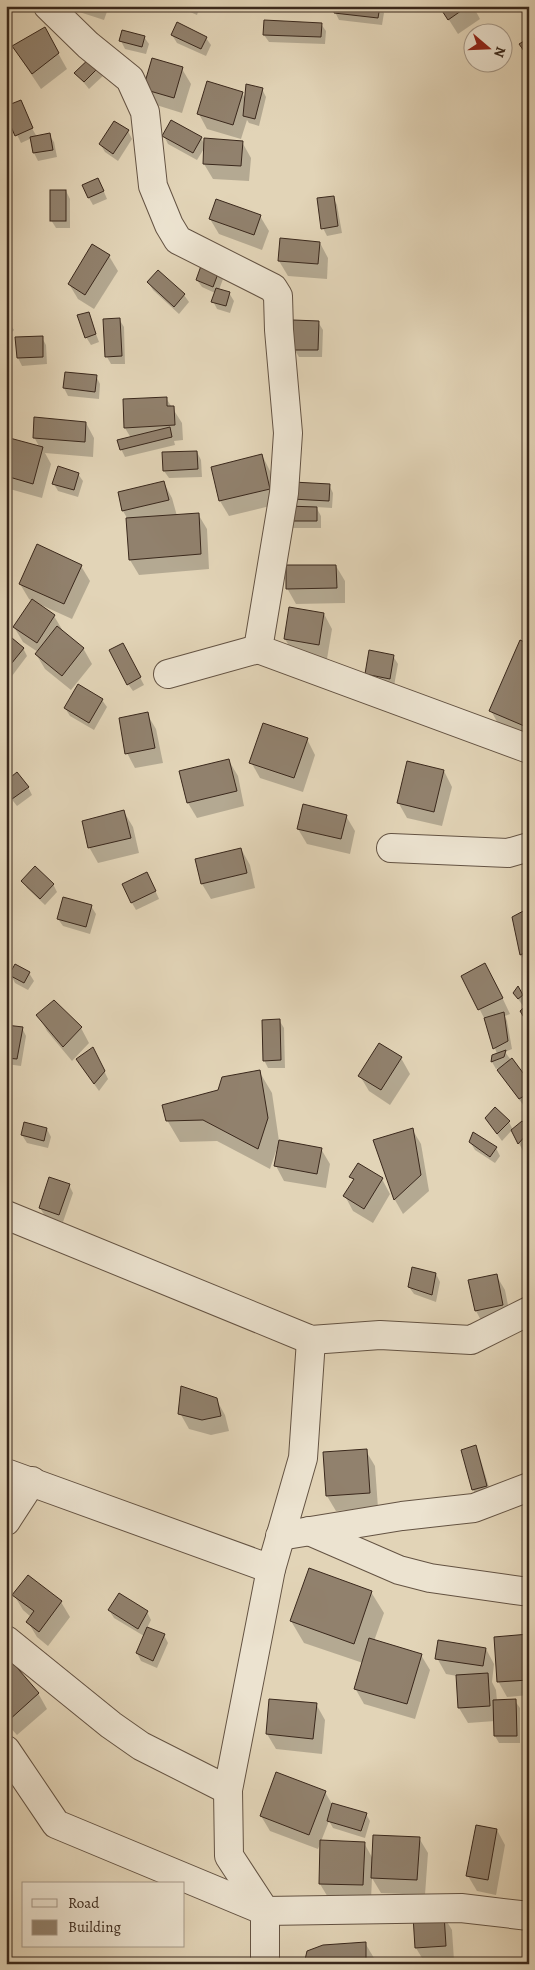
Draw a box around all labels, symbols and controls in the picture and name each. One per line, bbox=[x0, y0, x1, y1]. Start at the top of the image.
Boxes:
north arrow bbox=[462, 22, 512, 72]
text: N bbox=[489, 44, 510, 60]
legend bbox=[22, 1882, 185, 1948]
text: Road bbox=[68, 1893, 100, 1913]
text: Building bbox=[68, 1917, 121, 1937]

